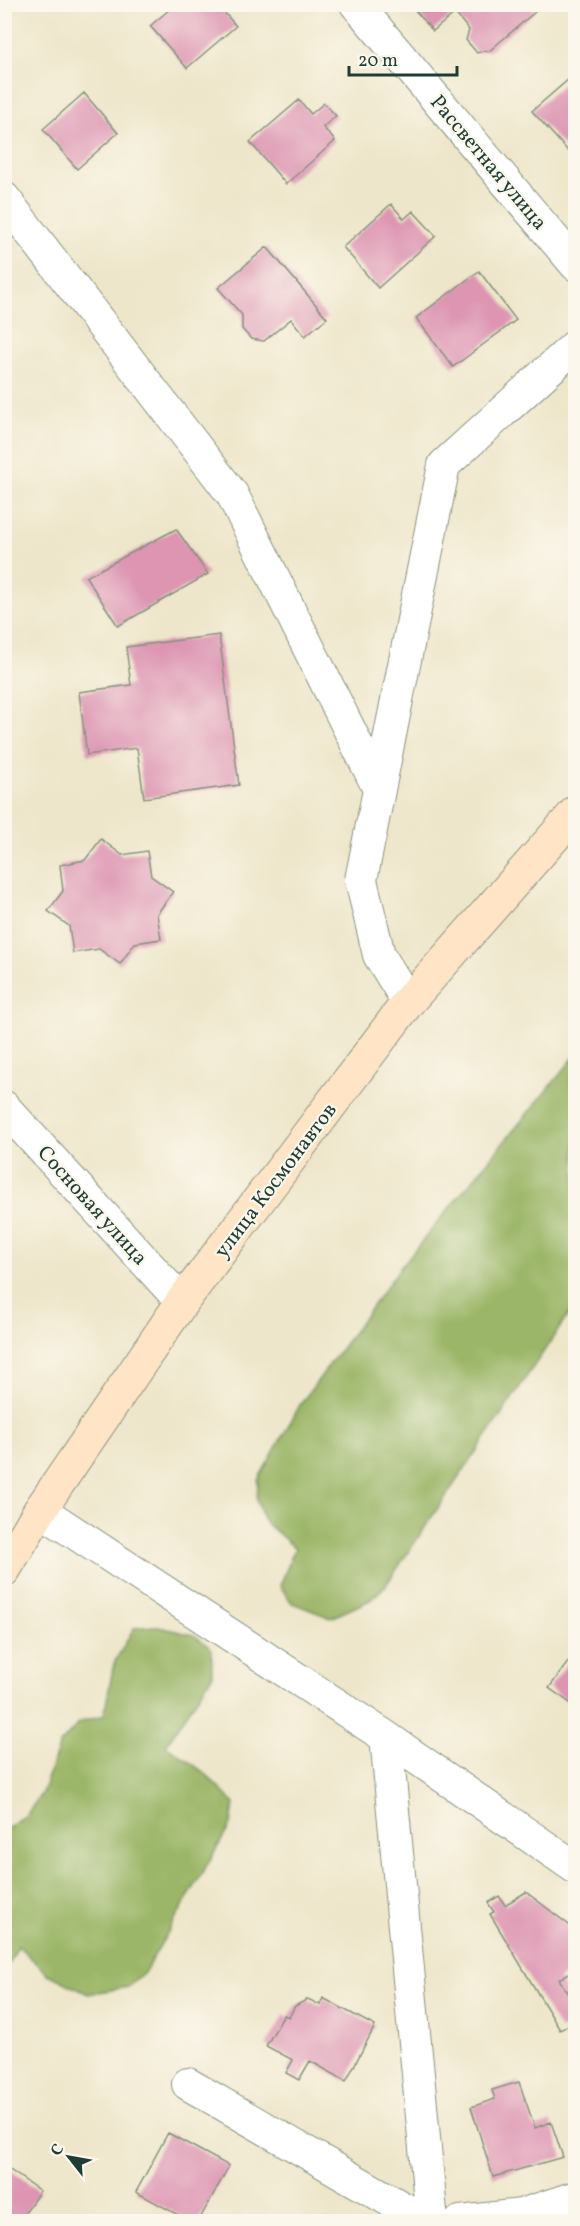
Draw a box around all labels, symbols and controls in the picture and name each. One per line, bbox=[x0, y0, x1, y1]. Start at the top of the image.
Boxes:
scale bar bbox=[349, 39, 457, 77]
text: 20 m bbox=[358, 49, 398, 74]
street label: Рассветная улица bbox=[423, 89, 553, 237]
street label: улица Космонавтов bbox=[208, 1097, 344, 1265]
street label: Сосновая улица bbox=[30, 1140, 154, 1272]
north arrow bbox=[39, 2127, 99, 2187]
text: С bbox=[46, 2140, 70, 2160]

